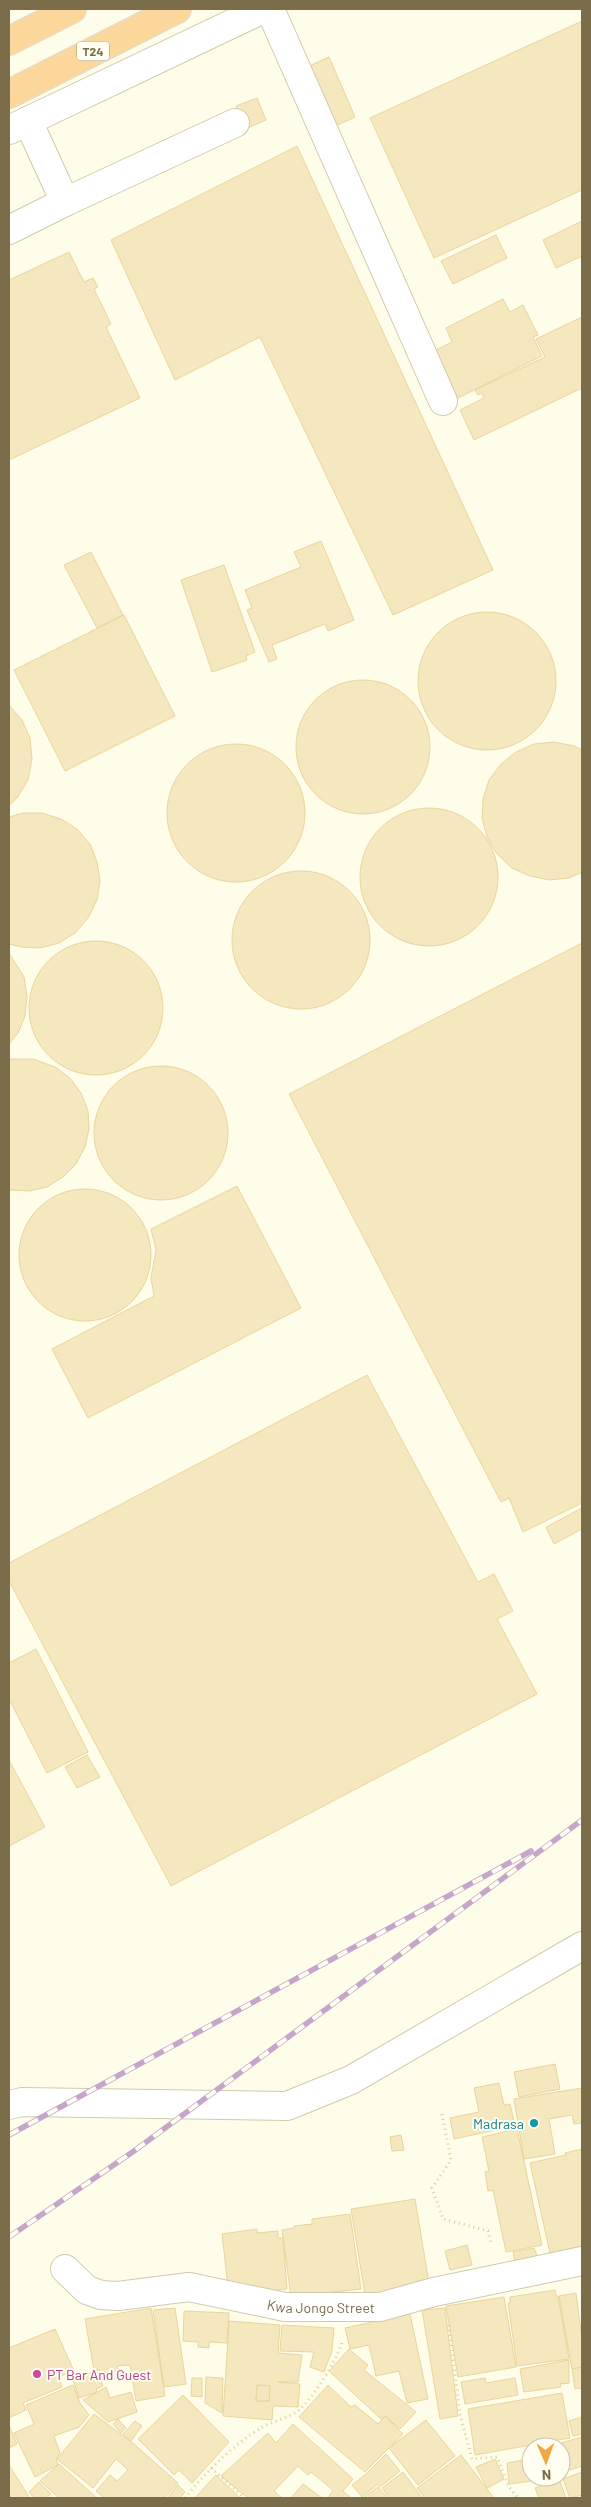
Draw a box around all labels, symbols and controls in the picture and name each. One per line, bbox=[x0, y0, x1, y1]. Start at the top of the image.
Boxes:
road number: T24 bbox=[77, 41, 109, 60]
place label: Madrasa bbox=[473, 2115, 524, 2132]
marker: Madrasa bbox=[528, 2117, 540, 2129]
street label: Kwa Jongo Street bbox=[266, 2295, 375, 2316]
place label: PT Bar And Guest bbox=[47, 2366, 151, 2383]
marker: PT Bar And Guest bbox=[31, 2368, 43, 2380]
north arrow bbox=[521, 2437, 571, 2487]
text: N bbox=[542, 2467, 551, 2484]

